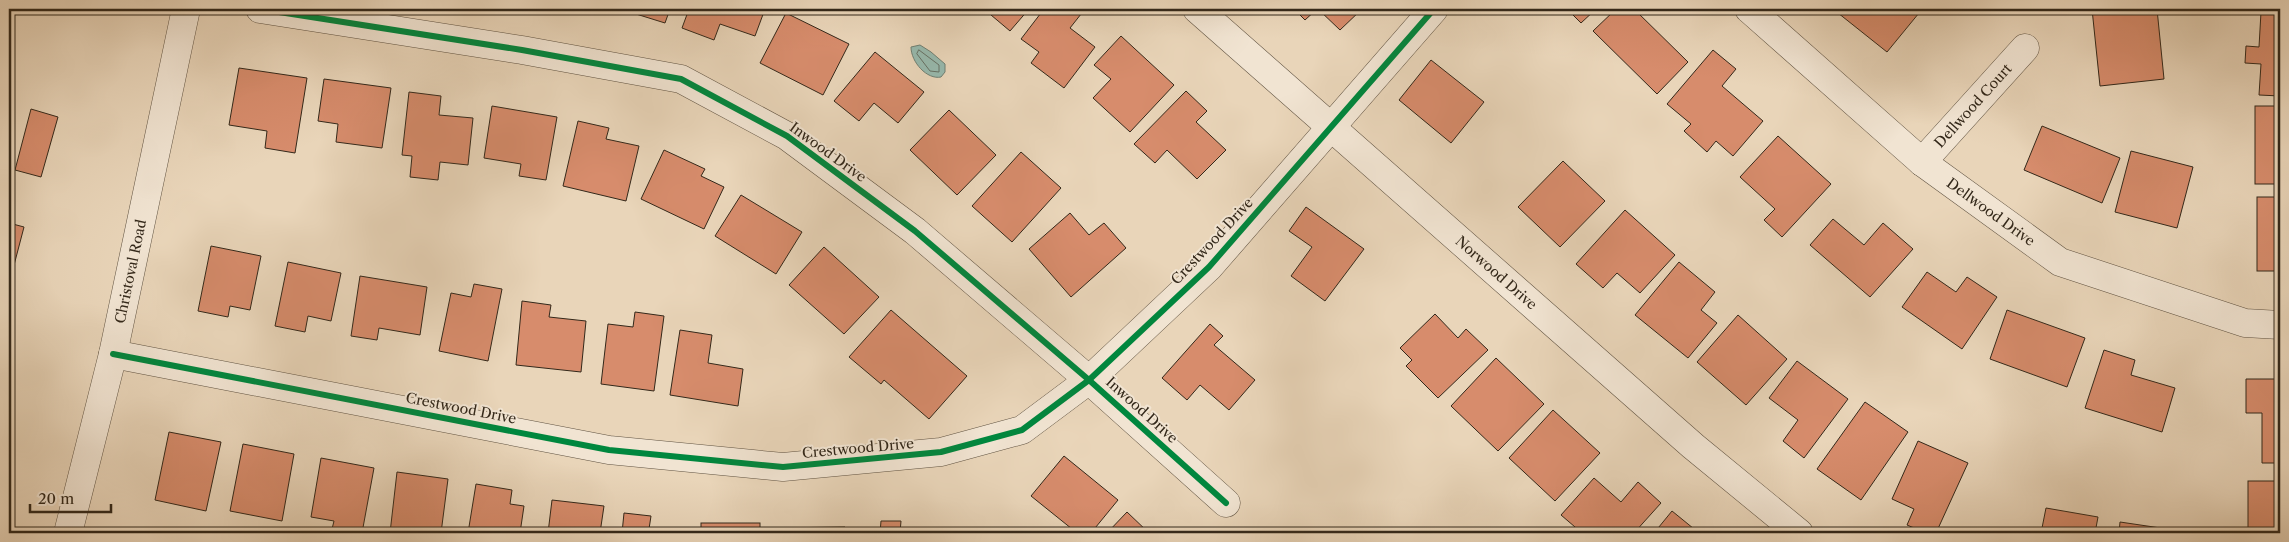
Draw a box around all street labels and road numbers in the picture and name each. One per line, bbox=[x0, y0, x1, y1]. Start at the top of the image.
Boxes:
street label: Dellwood Court bbox=[1930, 60, 2016, 151]
street label: Inwood Drive bbox=[786, 118, 870, 186]
street label: Dellwood Drive bbox=[1943, 174, 2039, 250]
street label: Crestwood Drive bbox=[1167, 194, 1257, 288]
street label: Christoval Road bbox=[111, 217, 150, 325]
street label: Norwood Drive bbox=[1452, 232, 1541, 314]
street label: Inwood Drive bbox=[1102, 373, 1182, 447]
street label: Crestwood Drive bbox=[404, 388, 518, 428]
street label: Crestwood Drive bbox=[801, 434, 915, 462]

